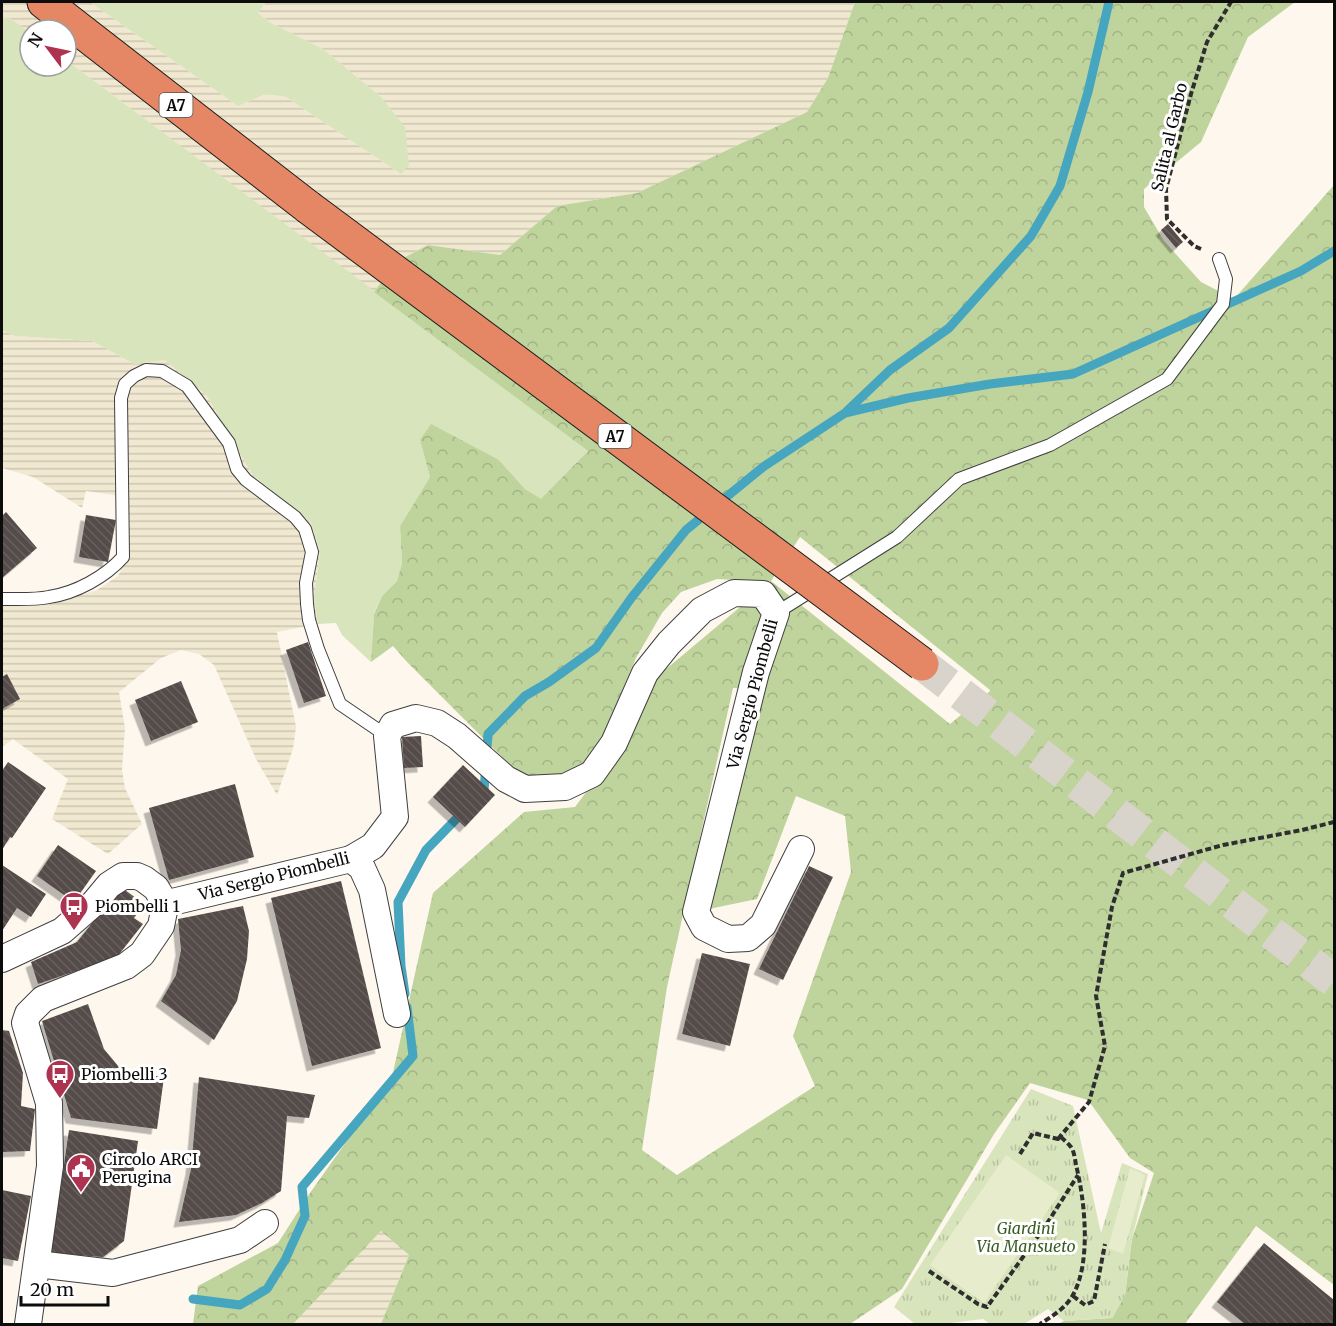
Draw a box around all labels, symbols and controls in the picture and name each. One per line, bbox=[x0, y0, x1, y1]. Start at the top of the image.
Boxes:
north arrow bbox=[18, 18, 78, 78]
text: N bbox=[23, 29, 47, 51]
street label: Salita al Garbo bbox=[1147, 81, 1191, 193]
road number: A7 bbox=[160, 93, 192, 117]
road number: A7 bbox=[598, 424, 632, 448]
street label: Via Sergio Piombelli bbox=[722, 617, 782, 772]
street label: Via Sergio Piombelli bbox=[195, 848, 352, 905]
bus stop icon: Piombelli 1 bbox=[58, 890, 90, 932]
place label: Piombelli 1 bbox=[95, 896, 180, 916]
bus stop icon: Piombelli 3 bbox=[44, 1058, 76, 1100]
place label: Piombelli 3 bbox=[81, 1064, 168, 1084]
place label: Circolo ARCI Perugina bbox=[102, 1149, 198, 1187]
public building icon: Circolo ARCI Perugina bbox=[65, 1152, 97, 1194]
park label: Giardini Via Mansueto bbox=[976, 1218, 1076, 1256]
scale bar bbox=[21, 1269, 108, 1307]
text: 20 m bbox=[30, 1278, 74, 1301]

